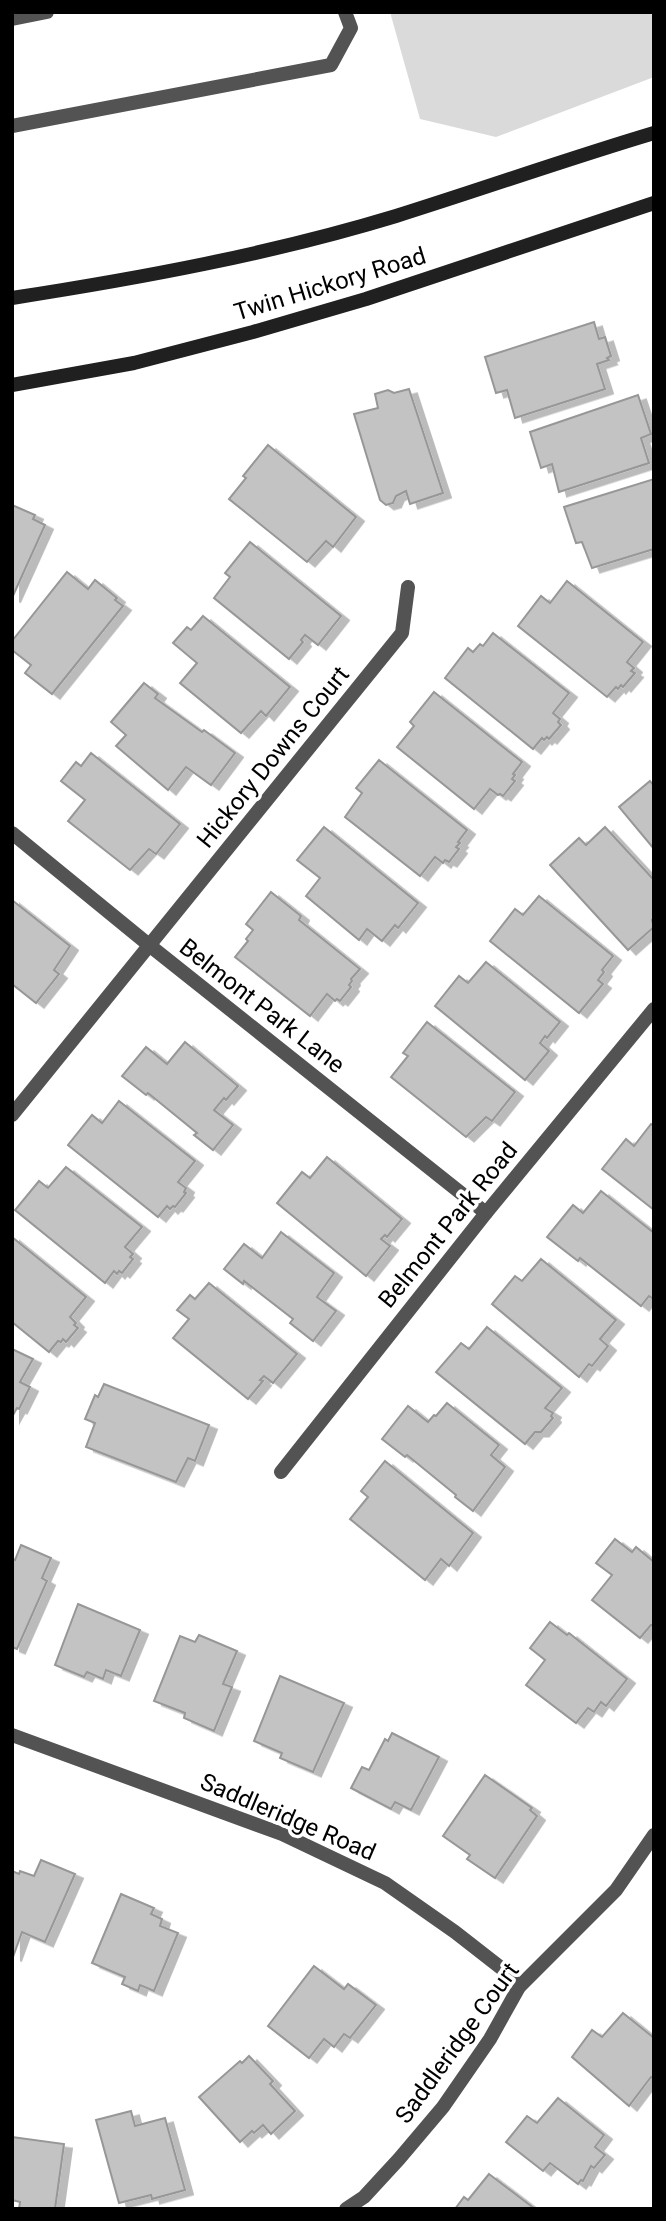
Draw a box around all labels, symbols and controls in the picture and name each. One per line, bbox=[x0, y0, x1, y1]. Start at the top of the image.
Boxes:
street label: Twin Hickory Road bbox=[231, 242, 429, 326]
street label: Hickory Downs Court bbox=[191, 661, 355, 853]
street label: Belmont Park Lane bbox=[174, 933, 350, 1079]
street label: Belmont Park Road bbox=[373, 1137, 523, 1313]
street label: Saddleridge Road bbox=[196, 1767, 380, 1867]
street label: Saddleridge Court bbox=[389, 1957, 525, 2129]

